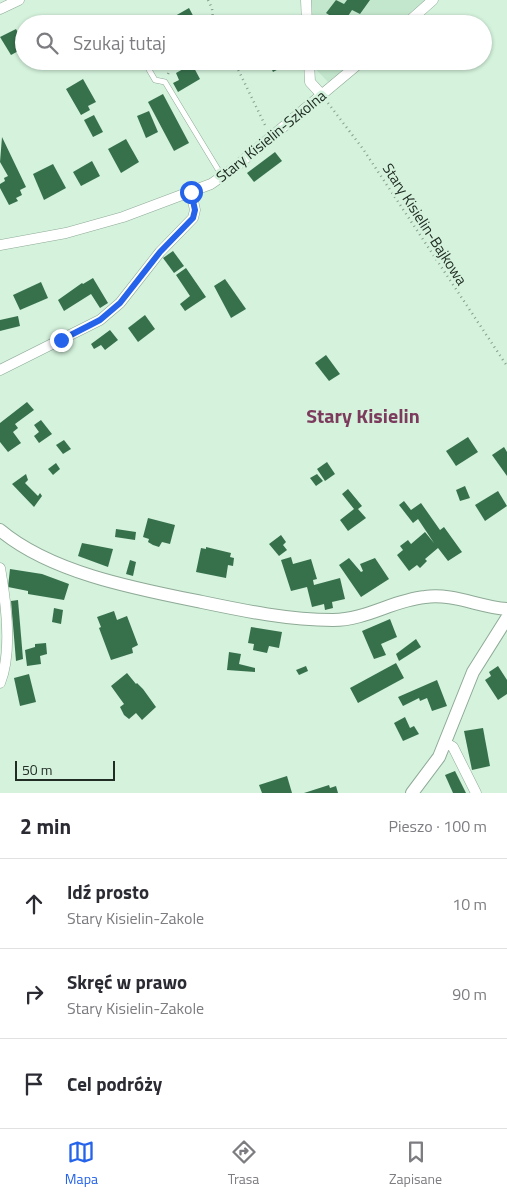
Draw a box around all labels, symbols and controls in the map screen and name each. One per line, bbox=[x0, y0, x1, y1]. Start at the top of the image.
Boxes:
search box bbox=[15, 15, 492, 70]
text: Szukaj tutaj bbox=[73, 28, 166, 57]
icon: search bbox=[33, 29, 61, 57]
street label: Stary Kisielin-Szkolna bbox=[211, 84, 331, 188]
street label: Stary Kisielin-Bajkowa bbox=[377, 158, 473, 290]
route start bbox=[180, 181, 203, 204]
route end bbox=[50, 329, 73, 352]
district label: Stary Kisielin bbox=[306, 400, 420, 431]
scale bar bbox=[15, 758, 115, 781]
text: 50 m bbox=[22, 759, 52, 780]
text: 2 min bbox=[20, 810, 71, 842]
text: Pieszo · 100 m bbox=[389, 814, 487, 838]
text: Idź prosto bbox=[67, 877, 149, 906]
icon: ahead bbox=[20, 890, 48, 918]
text: 10 m bbox=[452, 892, 487, 916]
text: Stary Kisielin-Zakole bbox=[67, 906, 204, 930]
text: Skręć w prawo bbox=[67, 967, 187, 996]
icon: right bbox=[20, 980, 48, 1008]
text: 90 m bbox=[452, 982, 487, 1006]
text: Stary Kisielin-Zakole bbox=[67, 996, 204, 1020]
text: Cel podróży bbox=[67, 1069, 162, 1098]
icon: arrive bbox=[20, 1070, 48, 1098]
tab: Mapa bbox=[65, 1138, 98, 1189]
tab: Trasa bbox=[228, 1138, 259, 1189]
tab: Zapisane bbox=[389, 1138, 442, 1189]

